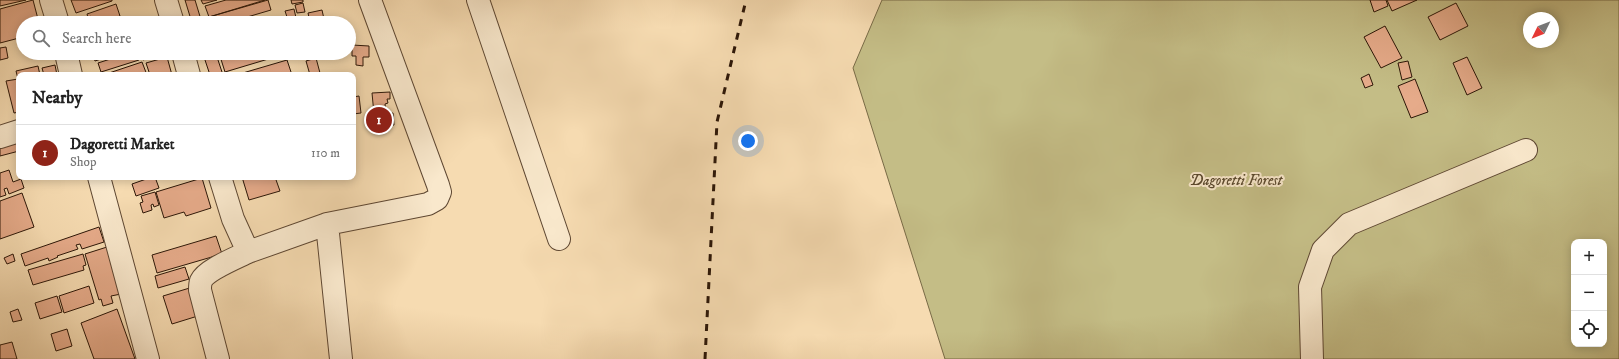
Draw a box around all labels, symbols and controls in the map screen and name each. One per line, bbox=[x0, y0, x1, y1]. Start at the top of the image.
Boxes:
north arrow bbox=[1523, 12, 1559, 48]
search box bbox=[16, 16, 356, 60]
icon: search bbox=[30, 27, 52, 49]
text: Search here bbox=[62, 29, 131, 48]
text: Nearby bbox=[32, 87, 82, 109]
pin: 1 bbox=[366, 105, 392, 135]
your location bbox=[738, 131, 758, 151]
text: Dagoretti Market bbox=[70, 135, 175, 154]
text: 1 bbox=[43, 145, 47, 161]
text: 110 m bbox=[311, 145, 340, 161]
text: Shop bbox=[70, 154, 96, 170]
park label: Dagoretti Forest bbox=[1190, 171, 1284, 190]
map controls bbox=[1571, 239, 1607, 347]
button: + bbox=[1571, 239, 1607, 275]
button: − bbox=[1571, 275, 1607, 311]
button: locate bbox=[1571, 311, 1607, 347]

